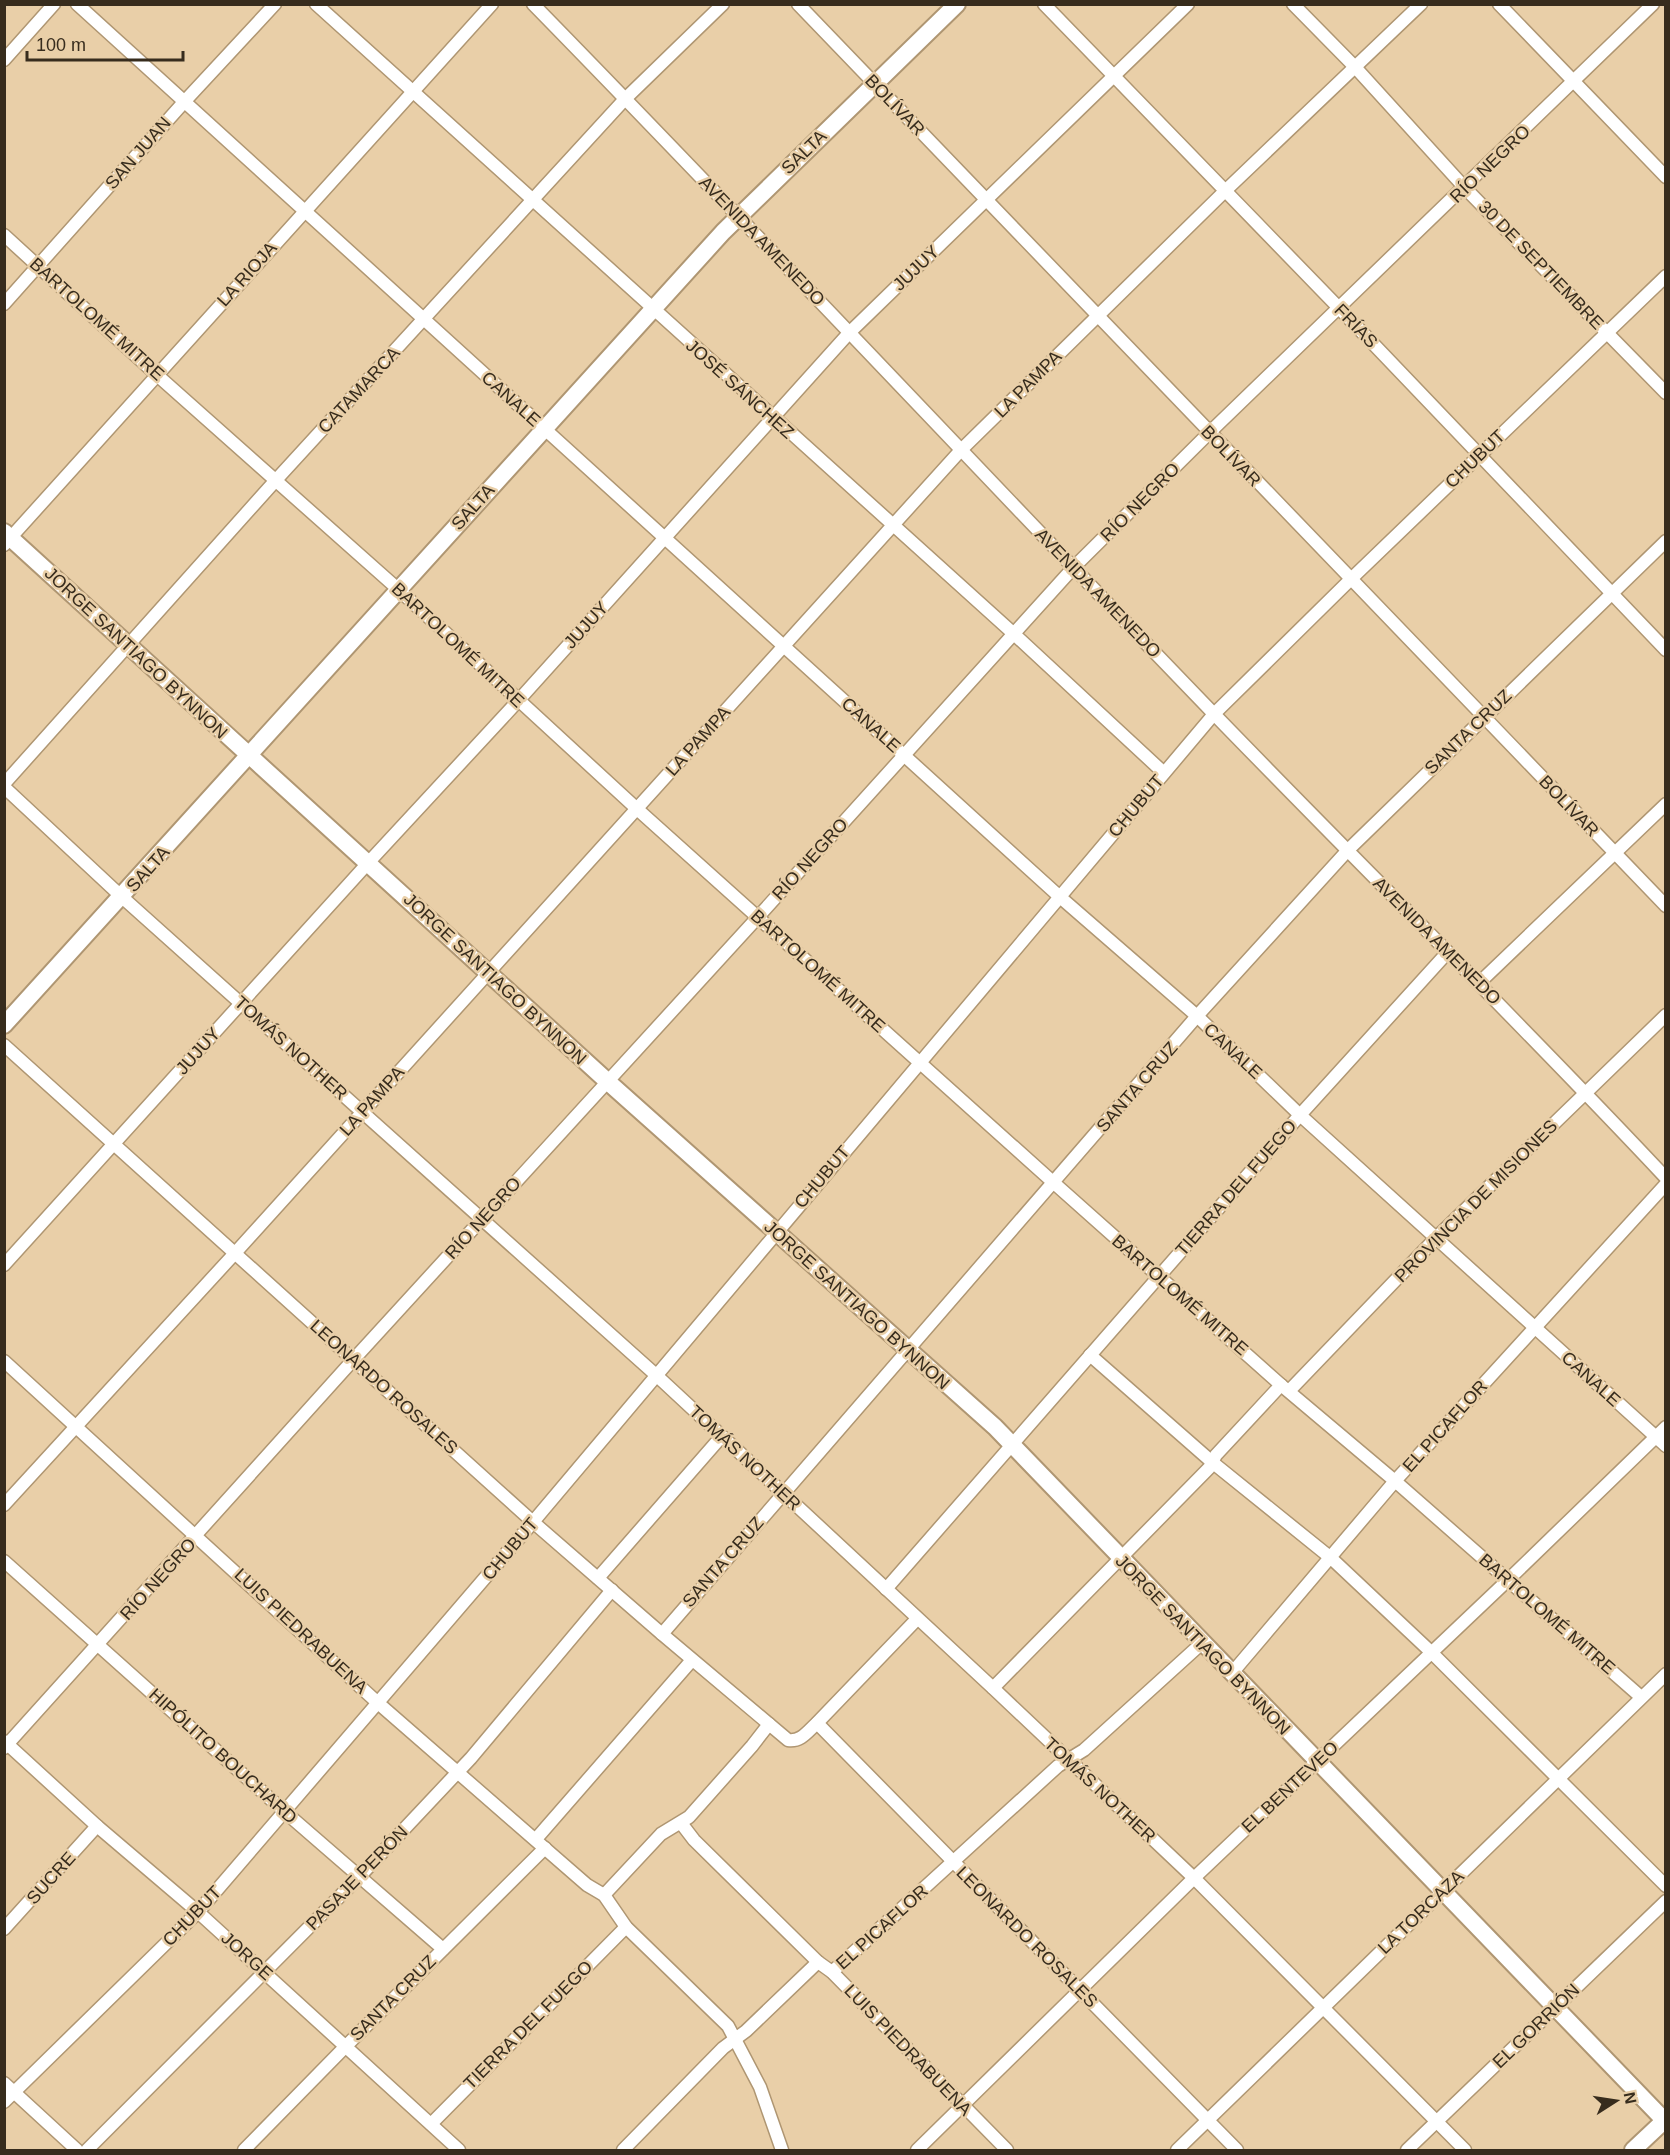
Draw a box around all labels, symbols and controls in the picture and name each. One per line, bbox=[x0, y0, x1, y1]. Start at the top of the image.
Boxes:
scale bar bbox=[27, 24, 183, 62]
text: 100 m bbox=[36, 35, 86, 55]
street label: BOLÍVAR bbox=[861, 70, 929, 140]
street label: SAN JUAN bbox=[101, 113, 175, 193]
street label: RÍO NEGRO bbox=[1446, 121, 1534, 207]
street label: SALTA bbox=[778, 126, 830, 178]
street label: AVENIDA AMENEDO bbox=[695, 172, 829, 310]
street label: 30 DE SEPTIEMBRE bbox=[1474, 197, 1608, 333]
street label: LA RIOJA bbox=[213, 238, 281, 310]
street label: JUJUY bbox=[889, 241, 943, 295]
street label: BARTOLOMÉ MITRE bbox=[26, 254, 168, 384]
street label: FRÍAS bbox=[1330, 300, 1382, 352]
street label: JOSÉ SÁNCHEZ bbox=[682, 335, 798, 443]
street label: CATAMARCA bbox=[314, 343, 404, 437]
street label: LA PAMPA bbox=[990, 346, 1066, 422]
street label: CANALE bbox=[478, 367, 544, 431]
street label: BOLÍVAR bbox=[1197, 421, 1265, 491]
street label: CHUBUT bbox=[1441, 426, 1509, 492]
street label: RÍO NEGRO bbox=[1097, 459, 1183, 545]
street label: SALTA bbox=[447, 480, 499, 534]
street label: AVENIDA AMENEDO bbox=[1031, 524, 1165, 662]
street label: JORGE SANTIAGO BYNNON bbox=[41, 563, 231, 743]
street label: BARTOLOMÉ MITRE bbox=[388, 579, 528, 711]
street label: JUJUY bbox=[560, 597, 612, 653]
street label: SANTA CRUZ bbox=[1421, 686, 1515, 778]
street label: CANALE bbox=[838, 693, 904, 757]
street label: LA PAMPA bbox=[662, 702, 734, 780]
street label: CHUBUT bbox=[1104, 771, 1168, 841]
street label: BOLÍVAR bbox=[1535, 771, 1603, 841]
street label: RÍO NEGRO bbox=[768, 814, 852, 904]
street label: SALTA bbox=[122, 842, 174, 896]
street label: AVENIDA AMENEDO bbox=[1369, 873, 1505, 1009]
street label: JORGE SANTIAGO BYNNON bbox=[400, 889, 590, 1069]
street label: BARTOLOMÉ MITRE bbox=[747, 906, 889, 1036]
street label: TOMÁS NOTHER bbox=[231, 992, 351, 1104]
street label: CANALE bbox=[1200, 1019, 1266, 1083]
street label: JUJUY bbox=[172, 1023, 224, 1079]
street label: SANTA CRUZ bbox=[1092, 1038, 1182, 1136]
street label: LA PAMPA bbox=[336, 1062, 408, 1140]
street label: TIERRA DEL FUEGO bbox=[1172, 1116, 1300, 1260]
street label: PROVINCIA DE MISIONES bbox=[1391, 1116, 1561, 1286]
street label: CHUBUT bbox=[790, 1142, 854, 1212]
street label: RÍO NEGRO bbox=[441, 1173, 525, 1263]
street label: JORGE SANTIAGO BYNNON bbox=[760, 1217, 954, 1393]
street label: BARTOLOMÉ MITRE bbox=[1108, 1231, 1252, 1359]
street label: LEONARDO ROSALES bbox=[306, 1316, 462, 1458]
street label: CANALE bbox=[1558, 1347, 1624, 1411]
street label: EL PICAFLOR bbox=[1399, 1376, 1491, 1476]
street label: TOMÁS NOTHER bbox=[685, 1401, 805, 1515]
street label: SANTA CRUZ bbox=[678, 1513, 768, 1611]
street label: CHUBUT bbox=[478, 1514, 542, 1584]
street label: RÍO NEGRO bbox=[116, 1534, 200, 1624]
street label: BARTOLOMÉ MITRE bbox=[1475, 1550, 1619, 1678]
street label: JORGE SANTIAGO BYNNON bbox=[1112, 1551, 1294, 1739]
street label: LUIS PIEDRABUENA bbox=[231, 1564, 371, 1698]
street label: HIPÓLITO BOUCHARD bbox=[145, 1684, 302, 1828]
street label: TOMÁS NOTHER bbox=[1040, 1733, 1160, 1847]
street label: EL BENTEVEO bbox=[1238, 1737, 1342, 1837]
street label: PASAJE PERÓN bbox=[302, 1821, 412, 1934]
street label: SUCRE bbox=[22, 1848, 80, 1908]
street label: LEONARDO ROSALES bbox=[952, 1862, 1102, 2012]
street label: LA TORCAZA bbox=[1374, 1866, 1468, 1958]
street label: EL PICAFLOR bbox=[832, 1881, 932, 1973]
street label: CHUBUT bbox=[159, 1882, 225, 1950]
street label: JORGE bbox=[217, 1928, 277, 1984]
street label: SANTA CRUZ bbox=[346, 1951, 440, 2045]
street label: TIERRA DEL FUEGO bbox=[460, 1957, 596, 2093]
street label: EL GORRIÓN bbox=[1488, 1979, 1583, 2072]
street label: LUIS PIEDRABUENA bbox=[840, 1980, 976, 2120]
north arrow bbox=[1586, 2071, 1646, 2131]
text: N bbox=[1621, 2091, 1640, 2105]

